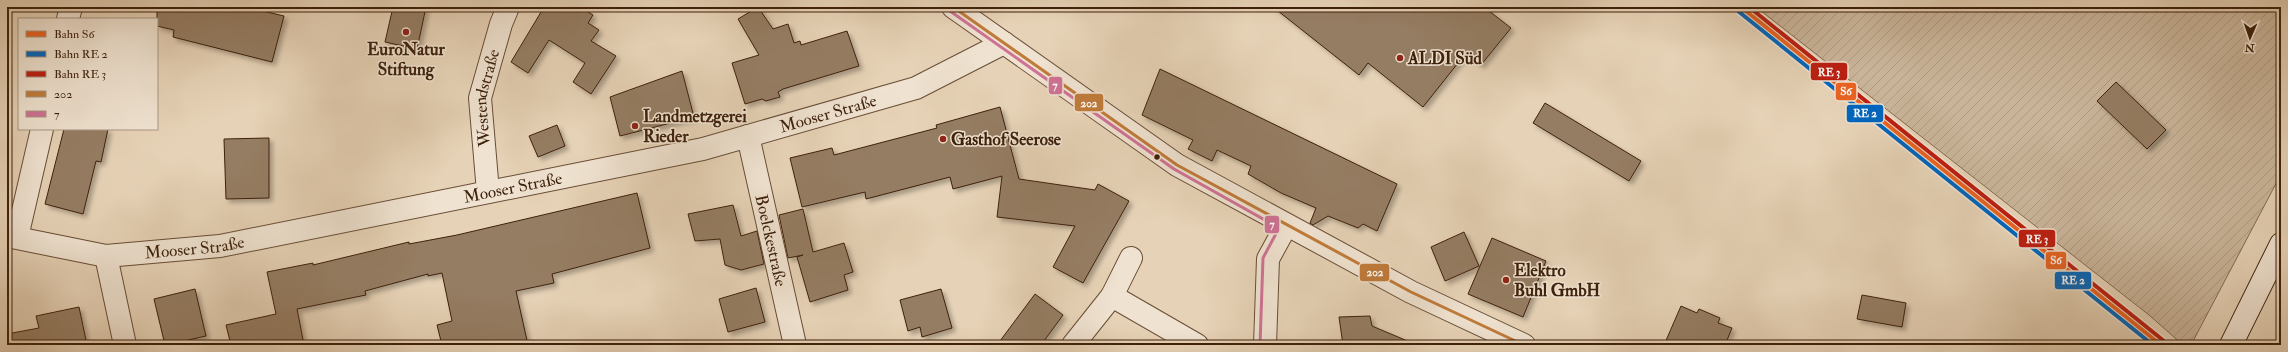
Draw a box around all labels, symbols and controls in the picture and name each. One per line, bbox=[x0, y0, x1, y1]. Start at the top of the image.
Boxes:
legend bbox=[18, 18, 158, 130]
north arrow bbox=[2230, 18, 2270, 58]
text: Bahn S6 bbox=[54, 27, 95, 42]
marker: EuroNatur Stiftung bbox=[401, 27, 411, 37]
place label: EuroNatur Stiftung bbox=[367, 39, 446, 81]
text: N bbox=[2243, 41, 2256, 54]
text: Bahn RE 2 bbox=[54, 47, 108, 62]
street label: Westendstraße bbox=[470, 47, 504, 149]
place label: ALDI Süd bbox=[1407, 48, 1482, 69]
marker: ALDI Süd bbox=[1395, 53, 1405, 63]
line badge: RE 3 bbox=[1810, 62, 1848, 81]
text: RE 3 bbox=[1818, 66, 1840, 79]
text: Bahn RE 3 bbox=[54, 67, 106, 82]
line badge: 7 bbox=[1048, 76, 1063, 95]
text: 7 bbox=[1052, 79, 1058, 92]
line badge: S6 bbox=[1835, 82, 1857, 101]
text: S6 bbox=[1840, 85, 1853, 98]
text: 202 bbox=[54, 87, 72, 102]
street label: Mooser Straße bbox=[777, 90, 879, 138]
line badge: 202 bbox=[1074, 93, 1104, 112]
text: 202 bbox=[1081, 97, 1098, 110]
line badge: RE 2 bbox=[1846, 104, 1884, 123]
place label: Landmetzgerei Rieder bbox=[643, 106, 747, 147]
text: 7 bbox=[54, 107, 60, 122]
text: RE 2 bbox=[1853, 107, 1877, 120]
marker: Landmetzgerei Rieder bbox=[630, 121, 640, 131]
place label: Gasthof Seerose bbox=[951, 129, 1062, 150]
marker: Gasthof Seerose bbox=[938, 134, 948, 144]
unlabelled marker bbox=[1152, 152, 1162, 162]
street label: Mooser Straße bbox=[462, 168, 564, 208]
street label: Boelckestraße bbox=[750, 193, 791, 288]
line badge: 7 bbox=[1264, 215, 1280, 234]
text: 7 bbox=[1269, 218, 1275, 231]
line badge: RE 3 bbox=[2018, 229, 2056, 248]
street label: Mooser Straße bbox=[144, 231, 246, 264]
text: RE 3 bbox=[2026, 233, 2048, 246]
line badge: S6 bbox=[2045, 251, 2067, 270]
text: S6 bbox=[2050, 254, 2063, 267]
place label: Elektro Buhl GmbH bbox=[1514, 260, 1600, 301]
line badge: 202 bbox=[1359, 263, 1390, 282]
text: 202 bbox=[1367, 266, 1384, 279]
line badge: RE 2 bbox=[2054, 271, 2092, 290]
text: RE 2 bbox=[2061, 274, 2085, 287]
marker: Elektro Buhl GmbH bbox=[1501, 275, 1511, 285]

